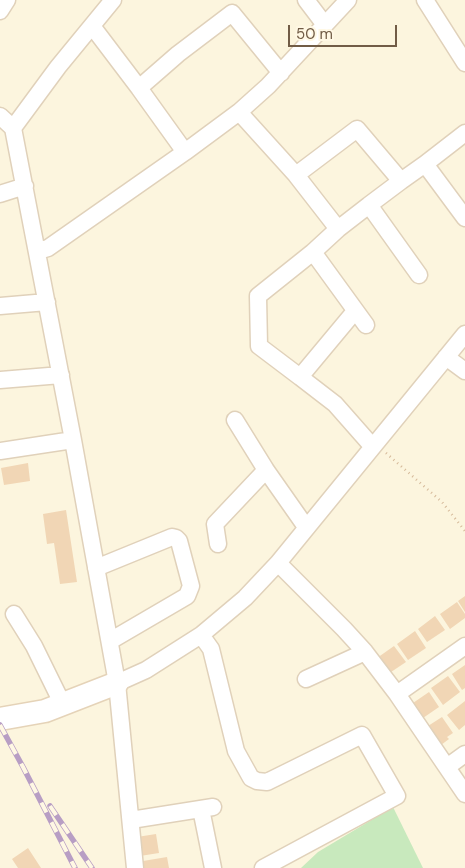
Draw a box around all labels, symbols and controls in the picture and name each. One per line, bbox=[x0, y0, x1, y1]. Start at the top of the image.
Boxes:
scale bar bbox=[290, 15, 399, 47]
text: 50 m bbox=[296, 24, 333, 44]

